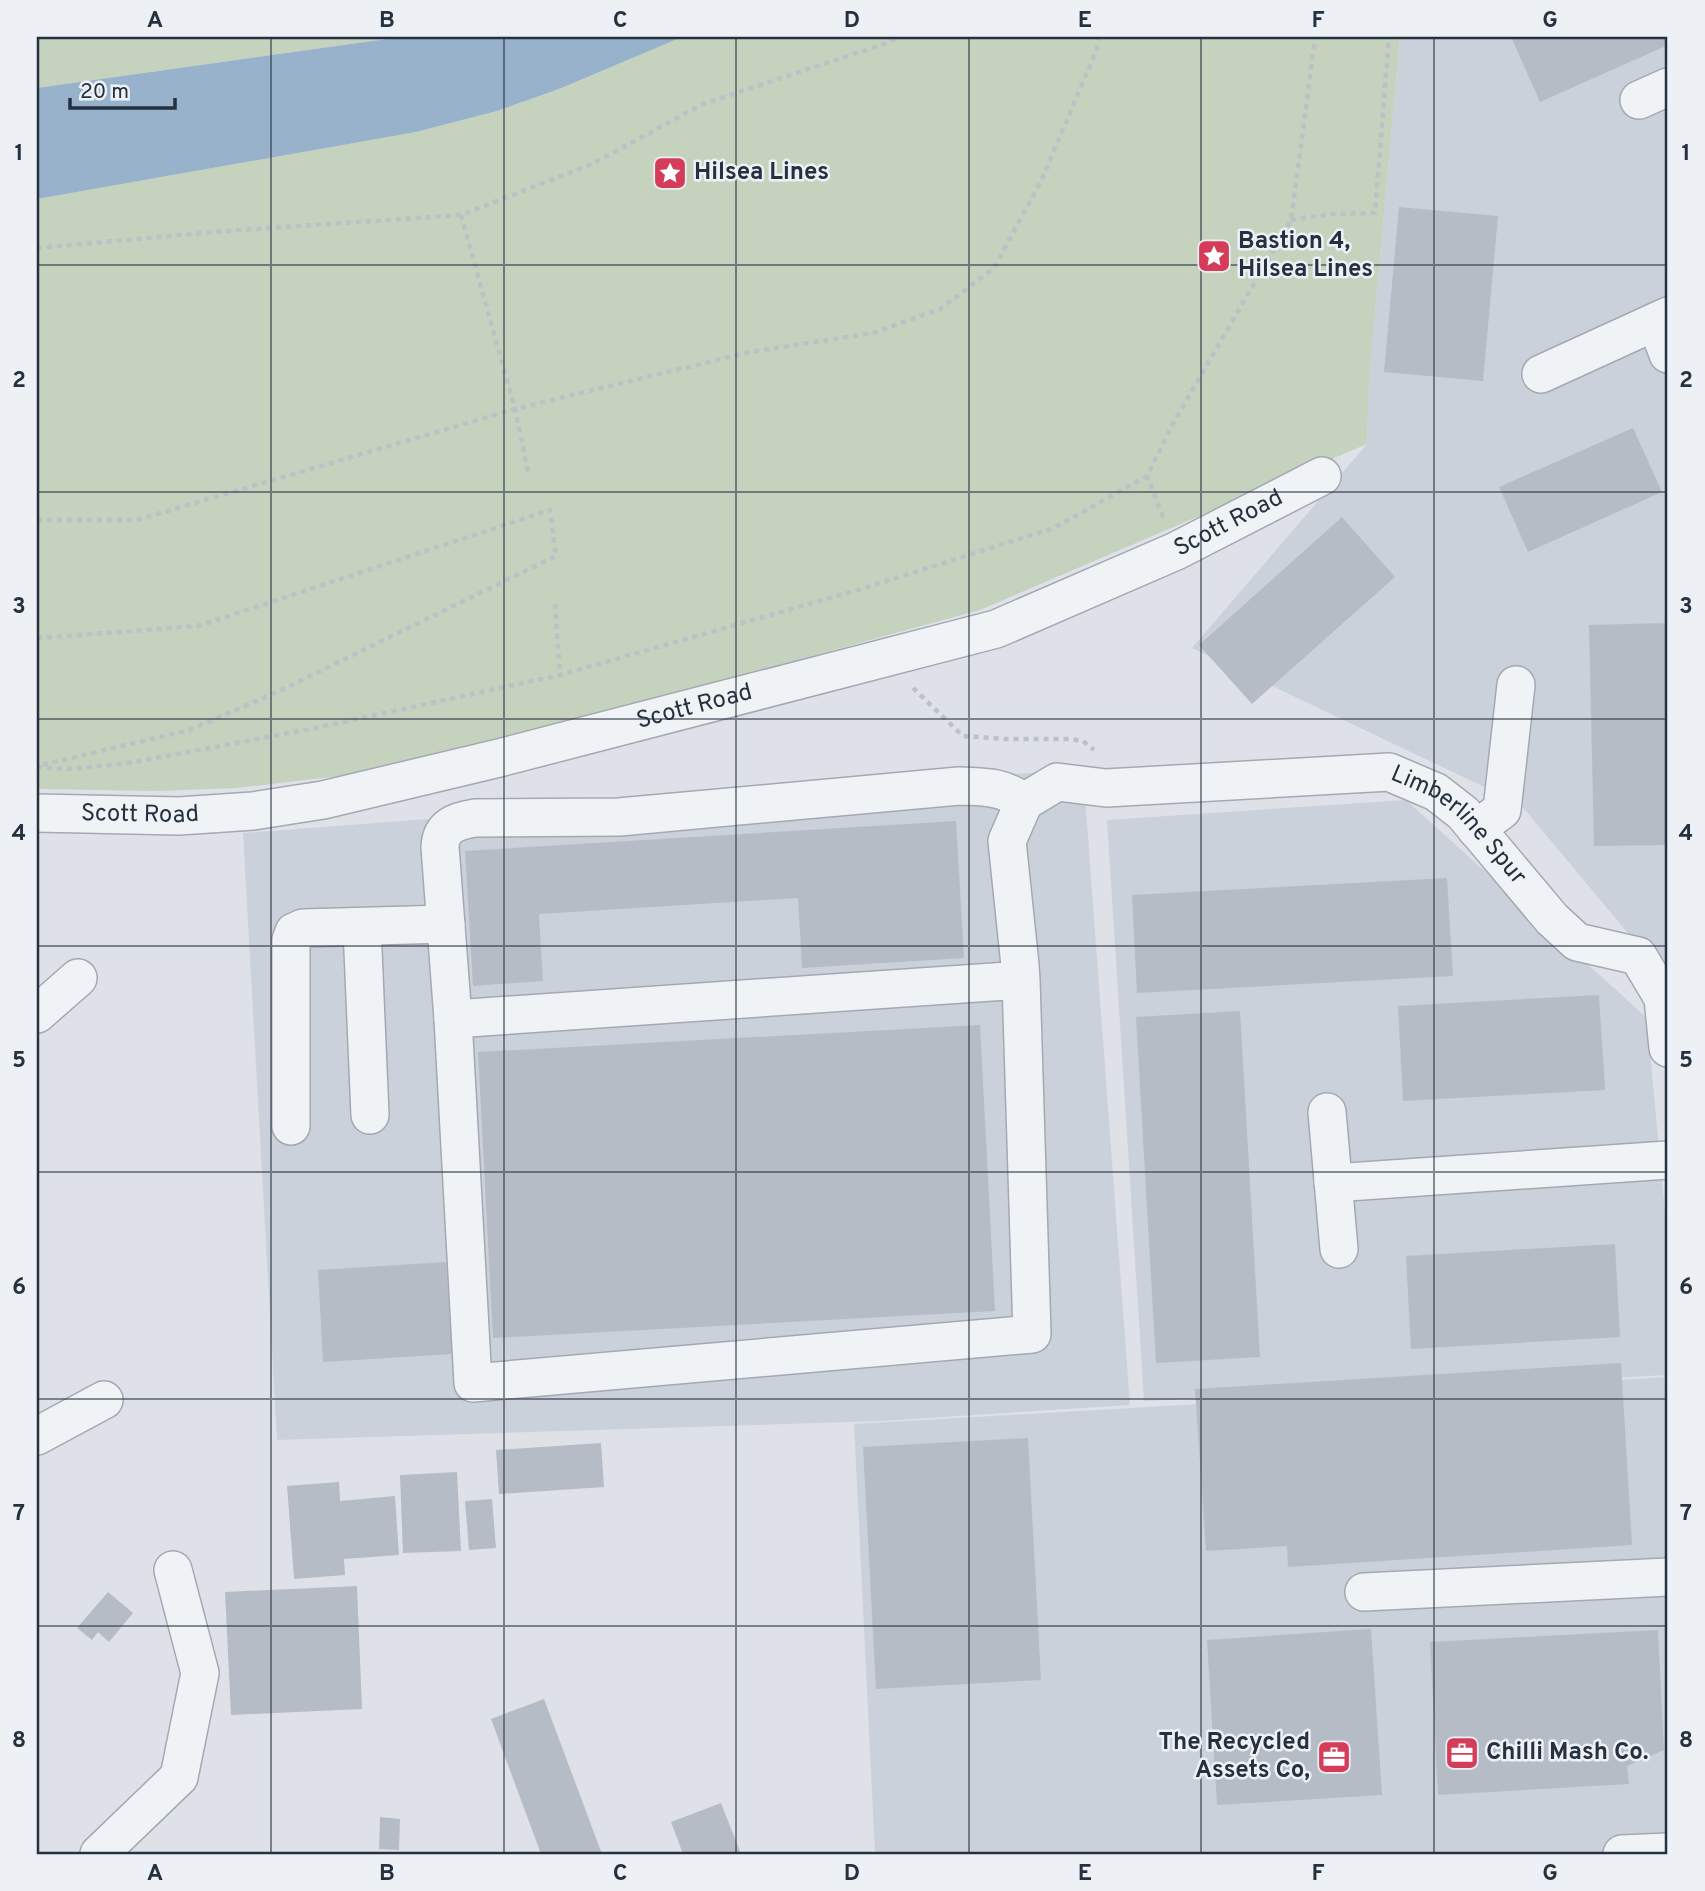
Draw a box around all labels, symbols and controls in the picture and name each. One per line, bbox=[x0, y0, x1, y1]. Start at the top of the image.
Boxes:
text: A bbox=[147, 7, 163, 36]
text: B bbox=[379, 7, 395, 36]
text: C bbox=[613, 7, 627, 36]
text: D bbox=[844, 7, 860, 36]
text: E bbox=[1078, 7, 1092, 36]
text: F bbox=[1311, 7, 1325, 36]
text: G bbox=[1542, 7, 1558, 36]
scale bar bbox=[70, 66, 175, 110]
text: 20 m bbox=[80, 79, 129, 106]
text: 1 bbox=[14, 140, 24, 169]
text: 1 bbox=[1681, 140, 1691, 169]
place icon: Hilsea Lines bbox=[651, 154, 689, 192]
place label: Hilsea Lines bbox=[694, 158, 829, 188]
place label: Bastion 4, Hilsea Lines bbox=[1238, 227, 1373, 285]
place icon: Bastion 4, Hilsea Lines bbox=[1195, 237, 1233, 275]
text: 2 bbox=[12, 367, 26, 396]
text: 2 bbox=[1679, 367, 1693, 396]
street label: Scott Road bbox=[1169, 483, 1288, 564]
text: 3 bbox=[12, 593, 26, 622]
text: 3 bbox=[1679, 593, 1693, 622]
street label: Scott Road bbox=[633, 678, 756, 737]
street label: Limberline Spur bbox=[1386, 759, 1532, 891]
street label: Scott Road bbox=[81, 799, 200, 831]
text: 4 bbox=[12, 820, 26, 849]
text: 4 bbox=[1679, 820, 1693, 849]
text: 5 bbox=[12, 1047, 26, 1076]
text: 5 bbox=[1679, 1047, 1693, 1076]
text: 6 bbox=[12, 1274, 26, 1303]
text: 6 bbox=[1679, 1274, 1693, 1303]
text: 7 bbox=[13, 1500, 25, 1529]
text: 7 bbox=[1680, 1500, 1692, 1529]
text: 8 bbox=[12, 1727, 26, 1756]
text: 8 bbox=[1679, 1727, 1693, 1756]
place label: The Recycled Assets Co, bbox=[1158, 1728, 1310, 1786]
office icon: Chilli Mash Co. bbox=[1443, 1734, 1481, 1772]
office icon: The Recycled Assets Co, bbox=[1315, 1738, 1353, 1776]
place label: Chilli Mash Co. bbox=[1486, 1738, 1649, 1768]
text: A bbox=[147, 1860, 163, 1889]
text: B bbox=[379, 1860, 395, 1889]
text: C bbox=[613, 1860, 627, 1889]
text: D bbox=[844, 1860, 860, 1889]
text: E bbox=[1078, 1860, 1092, 1889]
text: F bbox=[1311, 1860, 1325, 1889]
text: G bbox=[1542, 1860, 1558, 1889]

